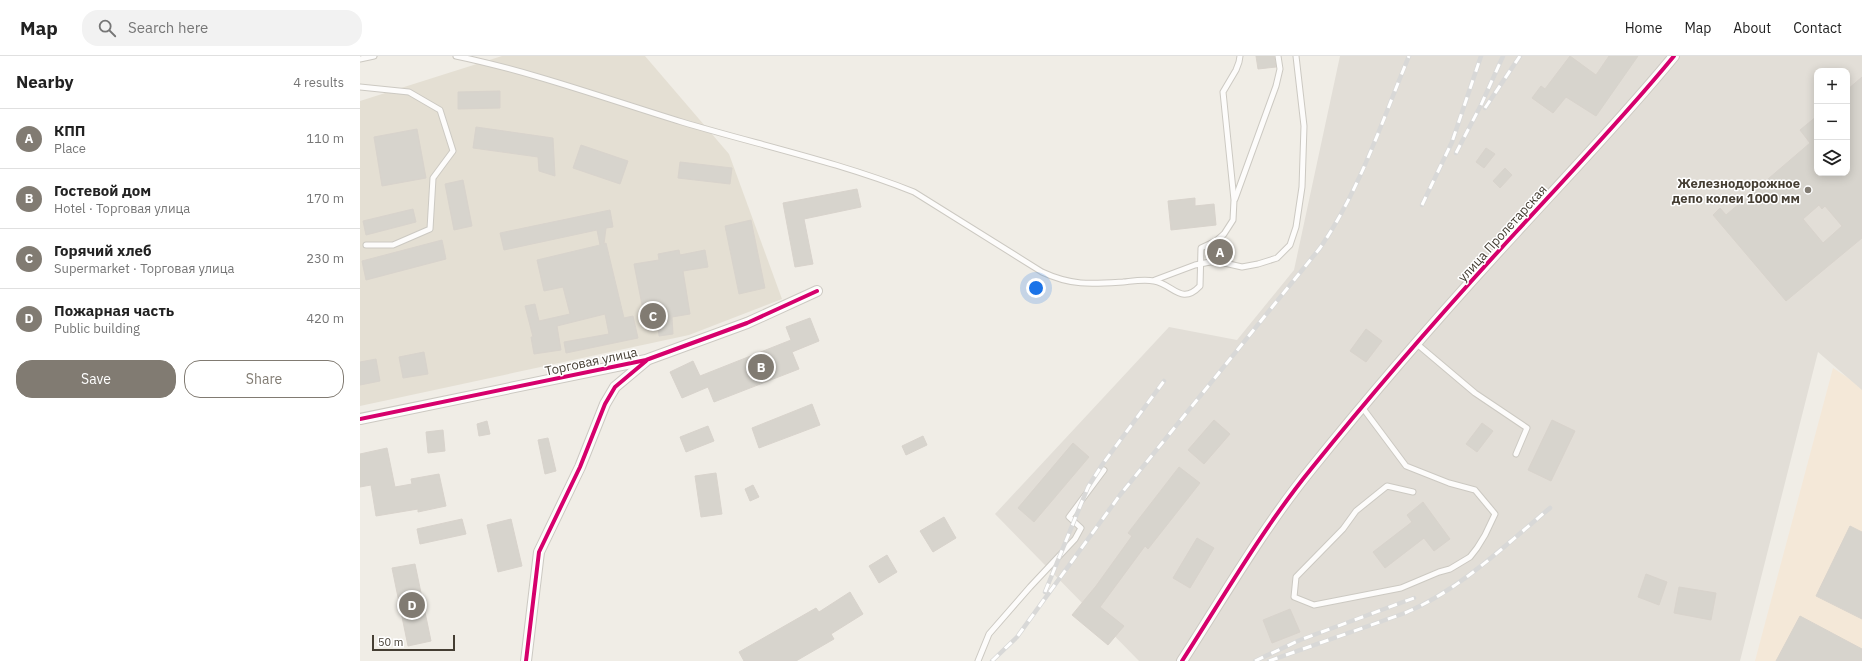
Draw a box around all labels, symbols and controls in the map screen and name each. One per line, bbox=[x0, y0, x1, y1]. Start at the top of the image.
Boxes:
search box bbox=[82, 10, 362, 46]
text: Map bbox=[20, 16, 58, 40]
icon: search bbox=[96, 17, 118, 39]
text: Search here bbox=[128, 18, 208, 37]
text: Home bbox=[1625, 19, 1662, 37]
text: Map bbox=[1684, 19, 1711, 37]
text: About bbox=[1733, 19, 1771, 37]
text: Contact bbox=[1793, 19, 1842, 37]
map controls bbox=[1814, 68, 1850, 176]
button: + bbox=[1814, 68, 1850, 104]
text: Nearby bbox=[16, 71, 74, 93]
text: 4 results bbox=[293, 74, 344, 91]
button: − bbox=[1814, 104, 1850, 140]
text: КПП bbox=[54, 121, 85, 140]
text: A bbox=[25, 130, 33, 147]
text: 110 m bbox=[306, 130, 344, 147]
text: Place bbox=[54, 140, 86, 157]
button: layers bbox=[1814, 140, 1850, 176]
place label: Железнодорожное депо колеи 1000 мм bbox=[1672, 175, 1800, 207]
text: Гостевой дом bbox=[54, 181, 151, 200]
street label: улица Пролетарская bbox=[1454, 181, 1551, 285]
marker: Железнодорожное депо колеи 1000 мм bbox=[1803, 185, 1813, 195]
text: B bbox=[25, 190, 33, 207]
text: 170 m bbox=[306, 190, 344, 207]
text: Hotel · Торговая улица bbox=[54, 200, 190, 217]
pin: A bbox=[1207, 237, 1233, 267]
text: Горячий хлеб bbox=[54, 241, 152, 260]
text: C bbox=[25, 250, 33, 267]
text: 230 m bbox=[306, 250, 344, 267]
text: Supermarket · Торговая улица bbox=[54, 260, 234, 277]
your location bbox=[1026, 278, 1046, 298]
text: Пожарная часть bbox=[54, 301, 174, 320]
pin: C bbox=[640, 301, 666, 331]
text: D bbox=[24, 310, 34, 327]
text: 420 m bbox=[306, 310, 344, 327]
text: Public building bbox=[54, 320, 140, 337]
street label: Торговая улица bbox=[543, 343, 639, 380]
pin: B bbox=[748, 352, 774, 382]
button: Save bbox=[16, 360, 176, 398]
button: Share bbox=[184, 360, 344, 398]
pin: D bbox=[399, 590, 425, 620]
scale bar bbox=[372, 633, 455, 652]
text: 50 m bbox=[378, 635, 403, 649]

